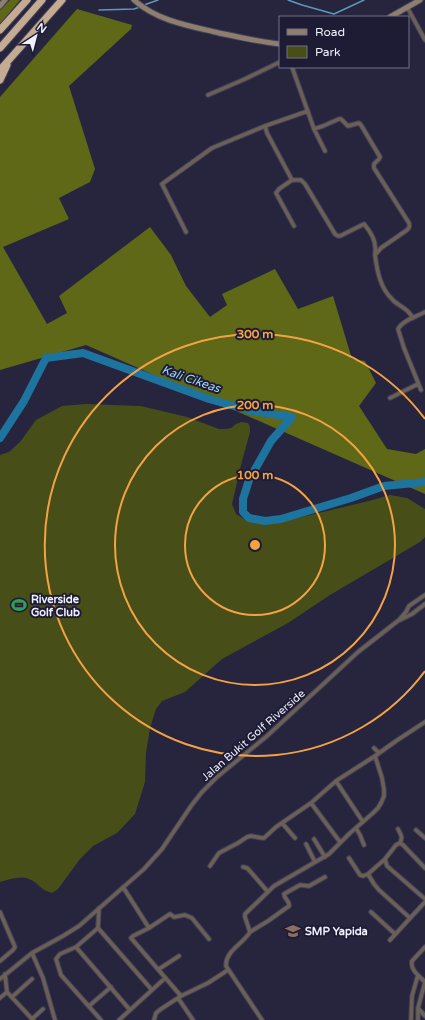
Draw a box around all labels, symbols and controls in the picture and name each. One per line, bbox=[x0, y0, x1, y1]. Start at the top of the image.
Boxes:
north arrow bbox=[16, 16, 56, 56]
legend bbox=[279, 16, 409, 68]
text: N bbox=[34, 20, 49, 36]
text: Road bbox=[315, 25, 345, 39]
text: Park bbox=[315, 45, 341, 59]
text: 300 m bbox=[237, 327, 273, 341]
water label: Kali Cikeas bbox=[160, 362, 223, 396]
text: 200 m bbox=[237, 398, 273, 412]
text: 100 m bbox=[237, 468, 273, 482]
centre of rings bbox=[248, 538, 262, 552]
place label: Riverside Golf Club bbox=[31, 593, 80, 619]
sports icon: Riverside Golf Club bbox=[10, 596, 28, 614]
street label: Jalan Bukit Golf Riverside bbox=[199, 687, 308, 784]
school or university icon: SMP Yapida bbox=[284, 922, 302, 940]
place label: SMP Yapida bbox=[305, 925, 368, 939]

